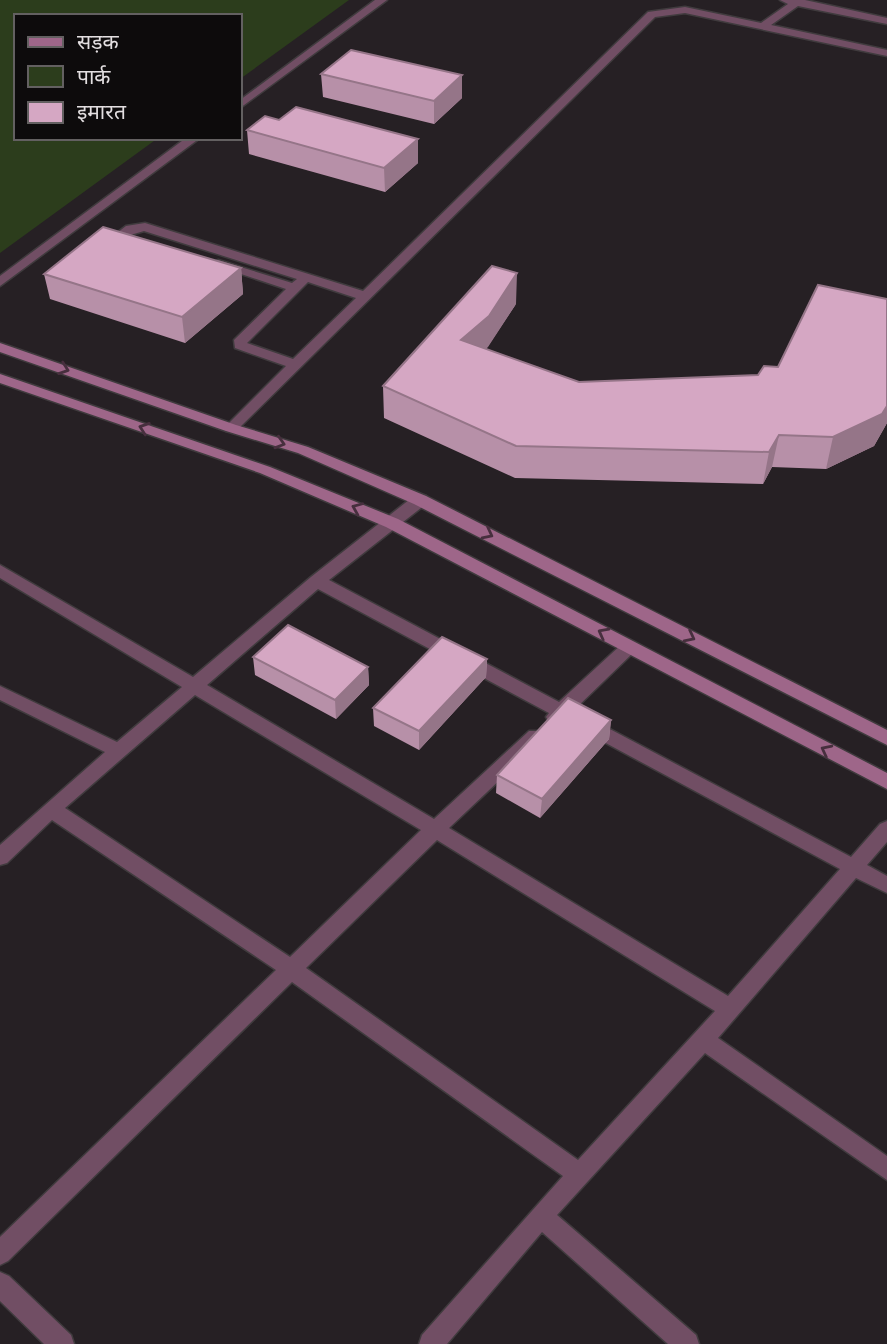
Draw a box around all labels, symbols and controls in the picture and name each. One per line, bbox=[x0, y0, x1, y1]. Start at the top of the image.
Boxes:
legend bbox=[14, 14, 242, 140]
text: सड़क bbox=[77, 29, 119, 55]
text: पार्क bbox=[77, 64, 111, 90]
text: इमारत bbox=[77, 99, 127, 125]
one-way arrow bbox=[58, 361, 70, 375]
one-way arrow bbox=[138, 422, 151, 436]
one-way arrow bbox=[273, 434, 285, 449]
one-way arrow bbox=[352, 502, 364, 516]
one-way arrow bbox=[481, 526, 493, 540]
one-way arrow bbox=[598, 628, 610, 642]
one-way arrow bbox=[683, 629, 695, 643]
one-way arrow bbox=[821, 745, 834, 759]

